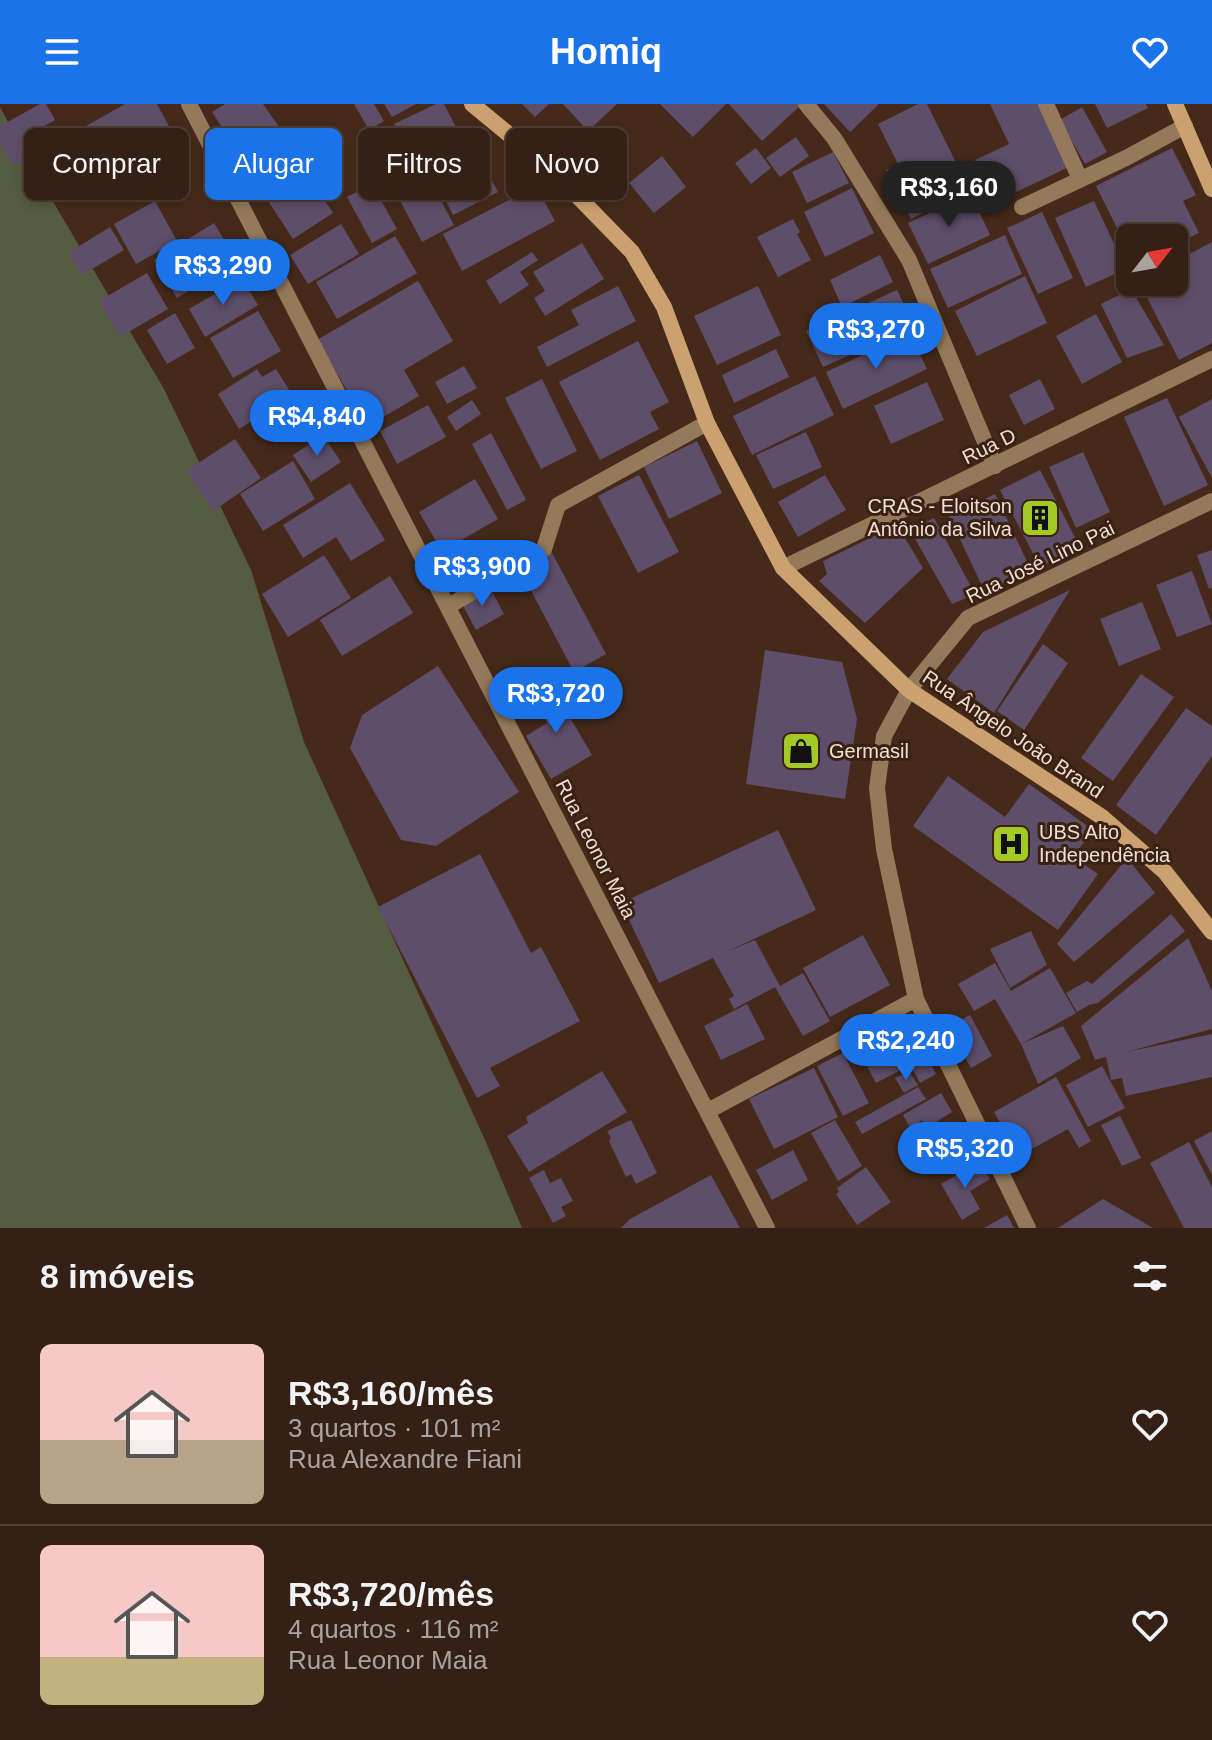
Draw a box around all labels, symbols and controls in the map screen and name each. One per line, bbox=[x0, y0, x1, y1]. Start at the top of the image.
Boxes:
icon: menu bbox=[40, 30, 84, 74]
icon: heart bbox=[1128, 30, 1172, 74]
text: Homiq bbox=[550, 31, 662, 72]
chip: Comprar bbox=[24, 128, 189, 200]
chip: Alugar bbox=[205, 128, 342, 200]
chip: Filtros bbox=[358, 128, 490, 200]
chip: Novo bbox=[506, 128, 627, 200]
pin: R$3,160 bbox=[875, 161, 1023, 229]
text: R$3,160 bbox=[900, 172, 998, 202]
north arrow bbox=[1116, 224, 1188, 296]
map controls bbox=[1116, 224, 1188, 296]
pin: R$3,290 bbox=[149, 239, 297, 307]
text: R$3,290 bbox=[174, 250, 272, 280]
pin: R$3,270 bbox=[802, 303, 950, 371]
text: R$3,270 bbox=[827, 314, 925, 344]
pin: R$4,840 bbox=[243, 390, 391, 458]
text: R$4,840 bbox=[268, 401, 366, 431]
street label: Rua D bbox=[959, 424, 1019, 468]
place label: CRAS - Eloitson Antônio da Silva bbox=[867, 495, 1013, 540]
building icon: CRAS - Eloitson Antônio da Silva bbox=[1019, 497, 1061, 539]
street label: Rua José Lino Pai bbox=[962, 517, 1118, 607]
pin: R$3,900 bbox=[408, 540, 556, 608]
text: R$3,900 bbox=[433, 551, 531, 581]
street label: Rua Ângelo João Brand bbox=[919, 666, 1107, 802]
pin: R$3,720 bbox=[482, 667, 630, 735]
text: R$3,720 bbox=[507, 678, 605, 708]
shop icon: Germasil bbox=[780, 730, 822, 772]
place label: Germasil bbox=[829, 740, 909, 762]
street label: Rua Leonor Maia bbox=[551, 776, 641, 923]
place label: UBS Alto Independência bbox=[1039, 821, 1171, 866]
hospital icon: UBS Alto Independência bbox=[990, 823, 1032, 865]
pin: R$2,240 bbox=[832, 1014, 980, 1082]
text: R$2,240 bbox=[857, 1025, 955, 1055]
pin: R$5,320 bbox=[891, 1122, 1039, 1190]
text: R$5,320 bbox=[916, 1133, 1014, 1163]
icon: filters bbox=[1128, 1254, 1172, 1298]
text: 8 imóveis bbox=[40, 1257, 195, 1295]
text: R$3,160/mês bbox=[288, 1374, 494, 1412]
icon: home bbox=[104, 1376, 200, 1472]
icon: heart bbox=[1128, 1402, 1172, 1446]
text: 3 quartos · 101 m² bbox=[288, 1413, 500, 1443]
text: Rua Alexandre Fiani bbox=[288, 1444, 522, 1474]
text: R$3,720/mês bbox=[288, 1575, 494, 1613]
icon: home bbox=[104, 1577, 200, 1673]
icon: heart bbox=[1128, 1603, 1172, 1647]
text: 4 quartos · 116 m² bbox=[288, 1614, 499, 1644]
text: Rua Leonor Maia bbox=[288, 1645, 487, 1675]

